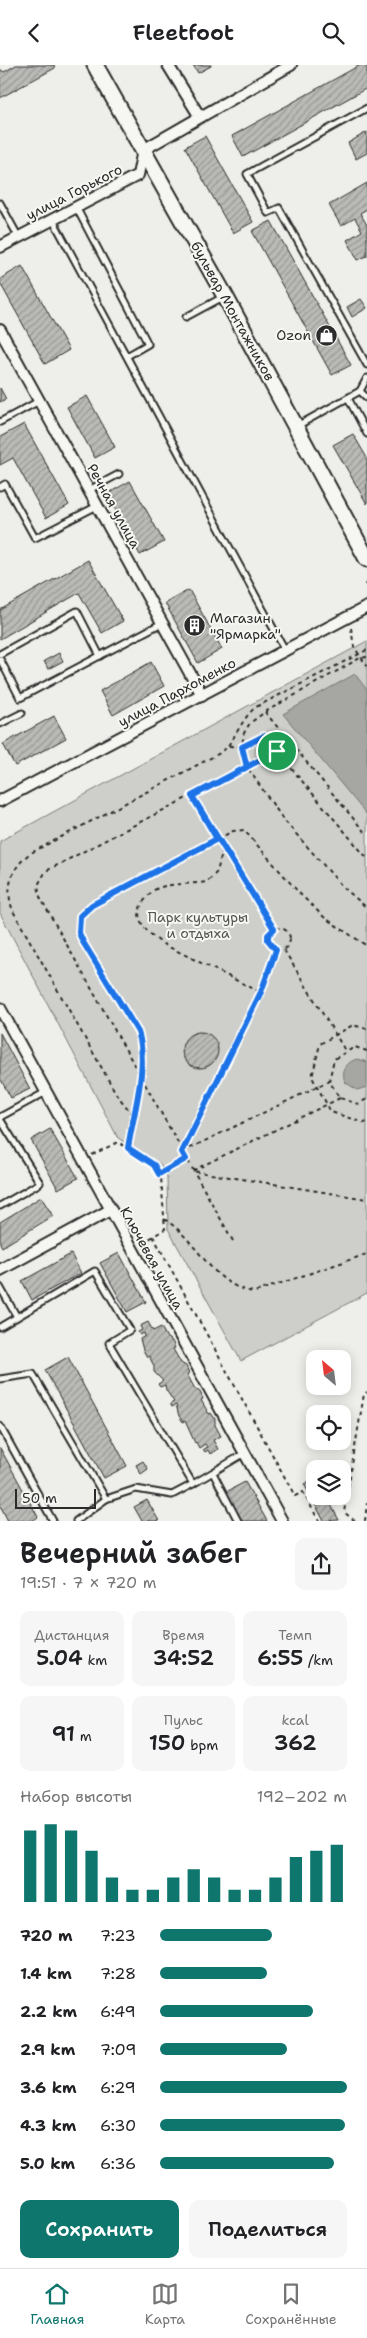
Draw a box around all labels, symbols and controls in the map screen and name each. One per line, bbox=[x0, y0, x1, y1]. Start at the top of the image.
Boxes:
text: Fleetfoot bbox=[133, 18, 234, 47]
icon: back bbox=[20, 19, 48, 47]
icon: search bbox=[319, 19, 347, 47]
street label: улица Горького bbox=[23, 160, 125, 224]
street label: бульвар Монтажников bbox=[187, 238, 279, 384]
shop icon: Ozon bbox=[315, 323, 339, 347]
place label: Ozon bbox=[276, 326, 311, 344]
street label: Речная улица bbox=[83, 460, 145, 552]
place label: Магазин "Ярмарка" bbox=[210, 609, 281, 643]
building icon: Магазин "Ярмарка" bbox=[182, 614, 206, 638]
street label: улица Пархоменко bbox=[115, 653, 239, 731]
pin bbox=[256, 730, 298, 772]
icon: arrive bbox=[263, 737, 291, 765]
park label: Парк культуры и отдыха bbox=[148, 908, 248, 942]
street label: Ключевая улица bbox=[116, 1203, 188, 1313]
north arrow bbox=[306, 1350, 351, 1395]
map controls bbox=[306, 1350, 351, 1505]
button: locate bbox=[306, 1405, 351, 1450]
button: layers bbox=[306, 1460, 351, 1505]
scale bar bbox=[15, 1485, 96, 1509]
text: 50 m bbox=[22, 1489, 57, 1507]
text: Вечерний забег bbox=[20, 1534, 247, 1572]
button: share bbox=[295, 1538, 347, 1590]
text: 19:51 · 7 × 720 m bbox=[20, 1572, 156, 1593]
text: Дистанция bbox=[34, 1626, 109, 1644]
text: Время bbox=[162, 1626, 205, 1644]
text: Темп bbox=[278, 1626, 312, 1644]
text: 5.04 bbox=[36, 1644, 83, 1672]
text: 34:52 bbox=[153, 1644, 214, 1672]
text: 6:55 bbox=[257, 1644, 303, 1672]
text: km bbox=[83, 1651, 107, 1669]
text: /km bbox=[303, 1651, 333, 1669]
text: Пульс bbox=[164, 1711, 203, 1729]
text: kcal bbox=[282, 1711, 309, 1729]
text: 91 bbox=[52, 1720, 75, 1748]
text: m bbox=[75, 1727, 92, 1745]
text: 150 bbox=[149, 1729, 185, 1757]
text: 362 bbox=[274, 1729, 317, 1757]
text: bpm bbox=[185, 1736, 218, 1754]
text: Набор высоты bbox=[20, 1786, 132, 1807]
text: 192–202 m bbox=[257, 1786, 347, 1807]
text: 720 m bbox=[20, 1925, 73, 1946]
text: 7:23 bbox=[100, 1925, 136, 1946]
text: 1.4 km bbox=[20, 1963, 72, 1984]
text: 7:28 bbox=[100, 1963, 136, 1984]
text: 2.2 km bbox=[20, 2001, 77, 2022]
text: 6:49 bbox=[100, 2001, 136, 2022]
text: 2.9 km bbox=[20, 2039, 75, 2060]
text: 7:09 bbox=[100, 2039, 136, 2060]
text: 3.6 km bbox=[20, 2077, 77, 2098]
text: 6:29 bbox=[100, 2077, 136, 2098]
text: 4.3 km bbox=[20, 2115, 76, 2136]
text: 6:30 bbox=[100, 2115, 136, 2136]
text: 5.0 km bbox=[20, 2153, 75, 2174]
text: 6:36 bbox=[100, 2153, 136, 2174]
button: Сохранить bbox=[20, 2200, 179, 2258]
button: Поделиться bbox=[189, 2200, 347, 2258]
tab: Главная bbox=[30, 2280, 84, 2328]
tab: Карта bbox=[145, 2280, 185, 2328]
tab: Сохранённые bbox=[245, 2280, 337, 2328]

